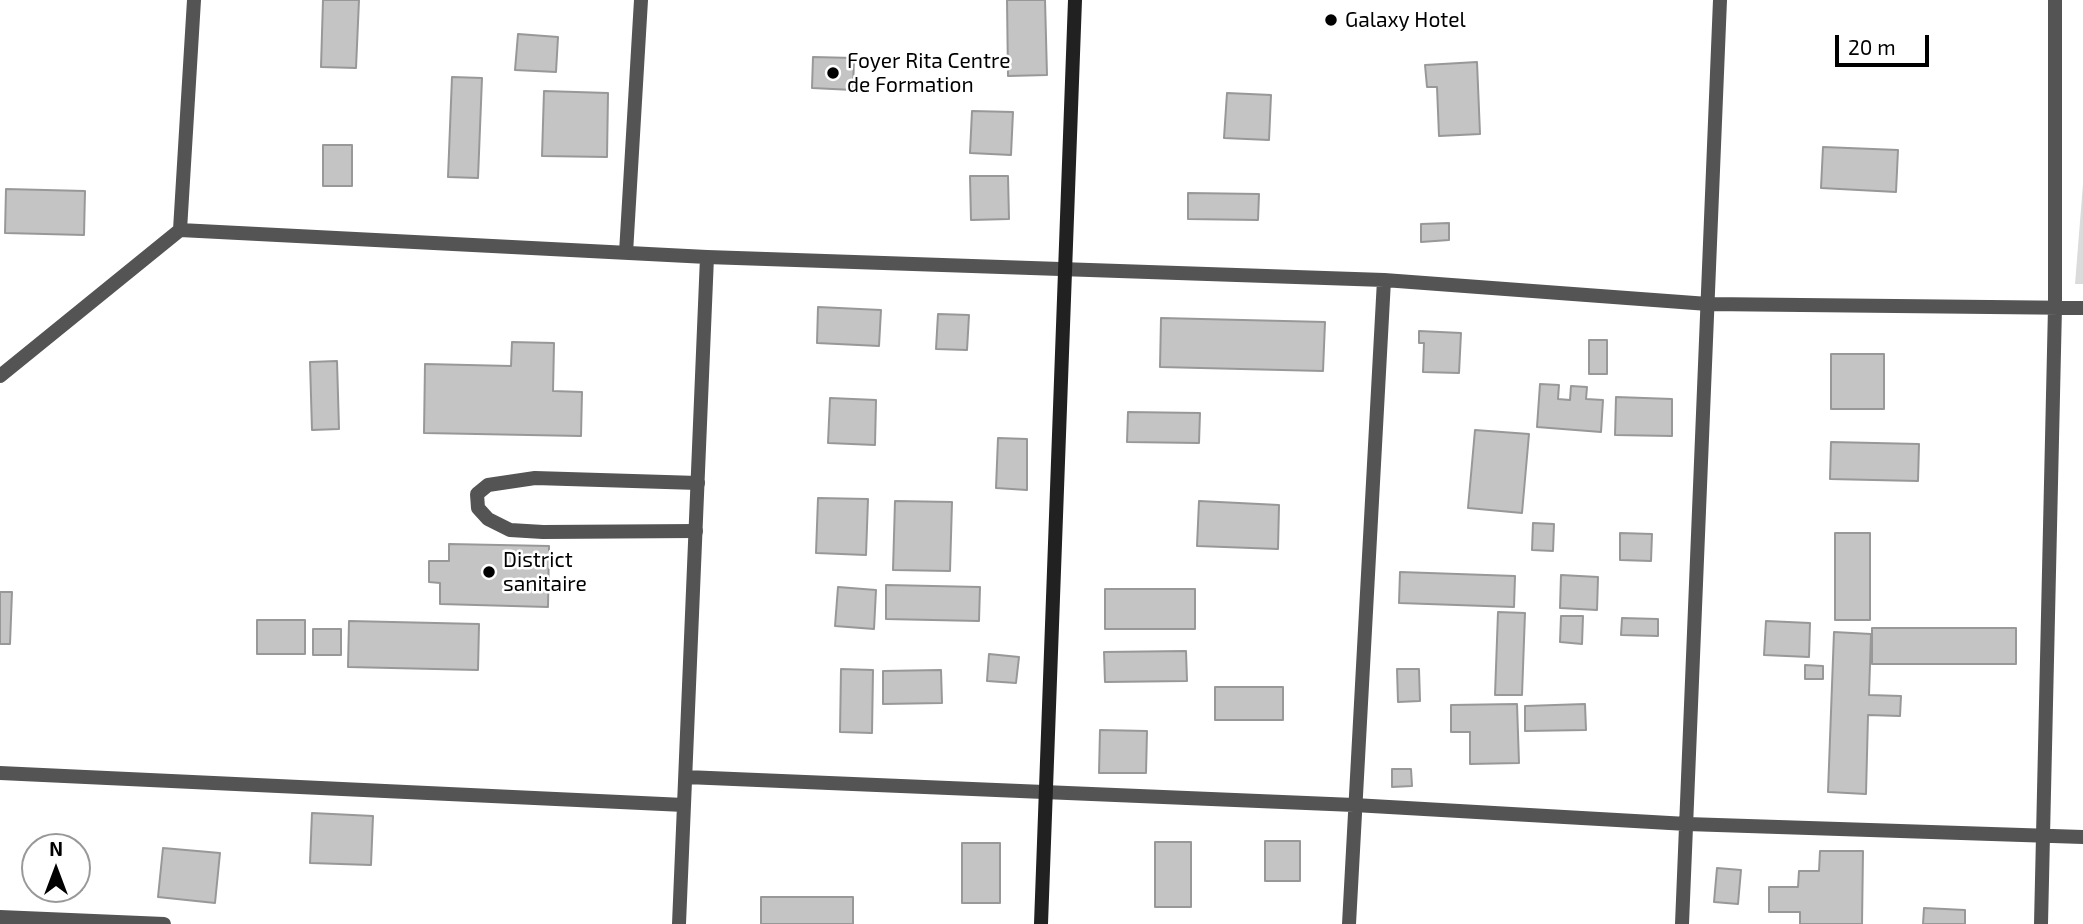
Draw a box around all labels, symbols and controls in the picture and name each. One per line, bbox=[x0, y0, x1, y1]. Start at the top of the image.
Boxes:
place label: Galaxy Hotel bbox=[1345, 7, 1466, 33]
marker: Galaxy Hotel bbox=[1323, 12, 1339, 28]
scale bar bbox=[1838, 21, 1932, 65]
text: 20 m bbox=[1848, 34, 1896, 59]
place label: Foyer Rita Centre de Formation bbox=[847, 48, 1010, 98]
marker: Foyer Rita Centre de Formation bbox=[825, 65, 841, 81]
place label: District sanitaire bbox=[503, 547, 587, 597]
marker: District sanitaire bbox=[481, 564, 497, 580]
north arrow bbox=[21, 833, 91, 903]
text: N bbox=[49, 837, 63, 860]

